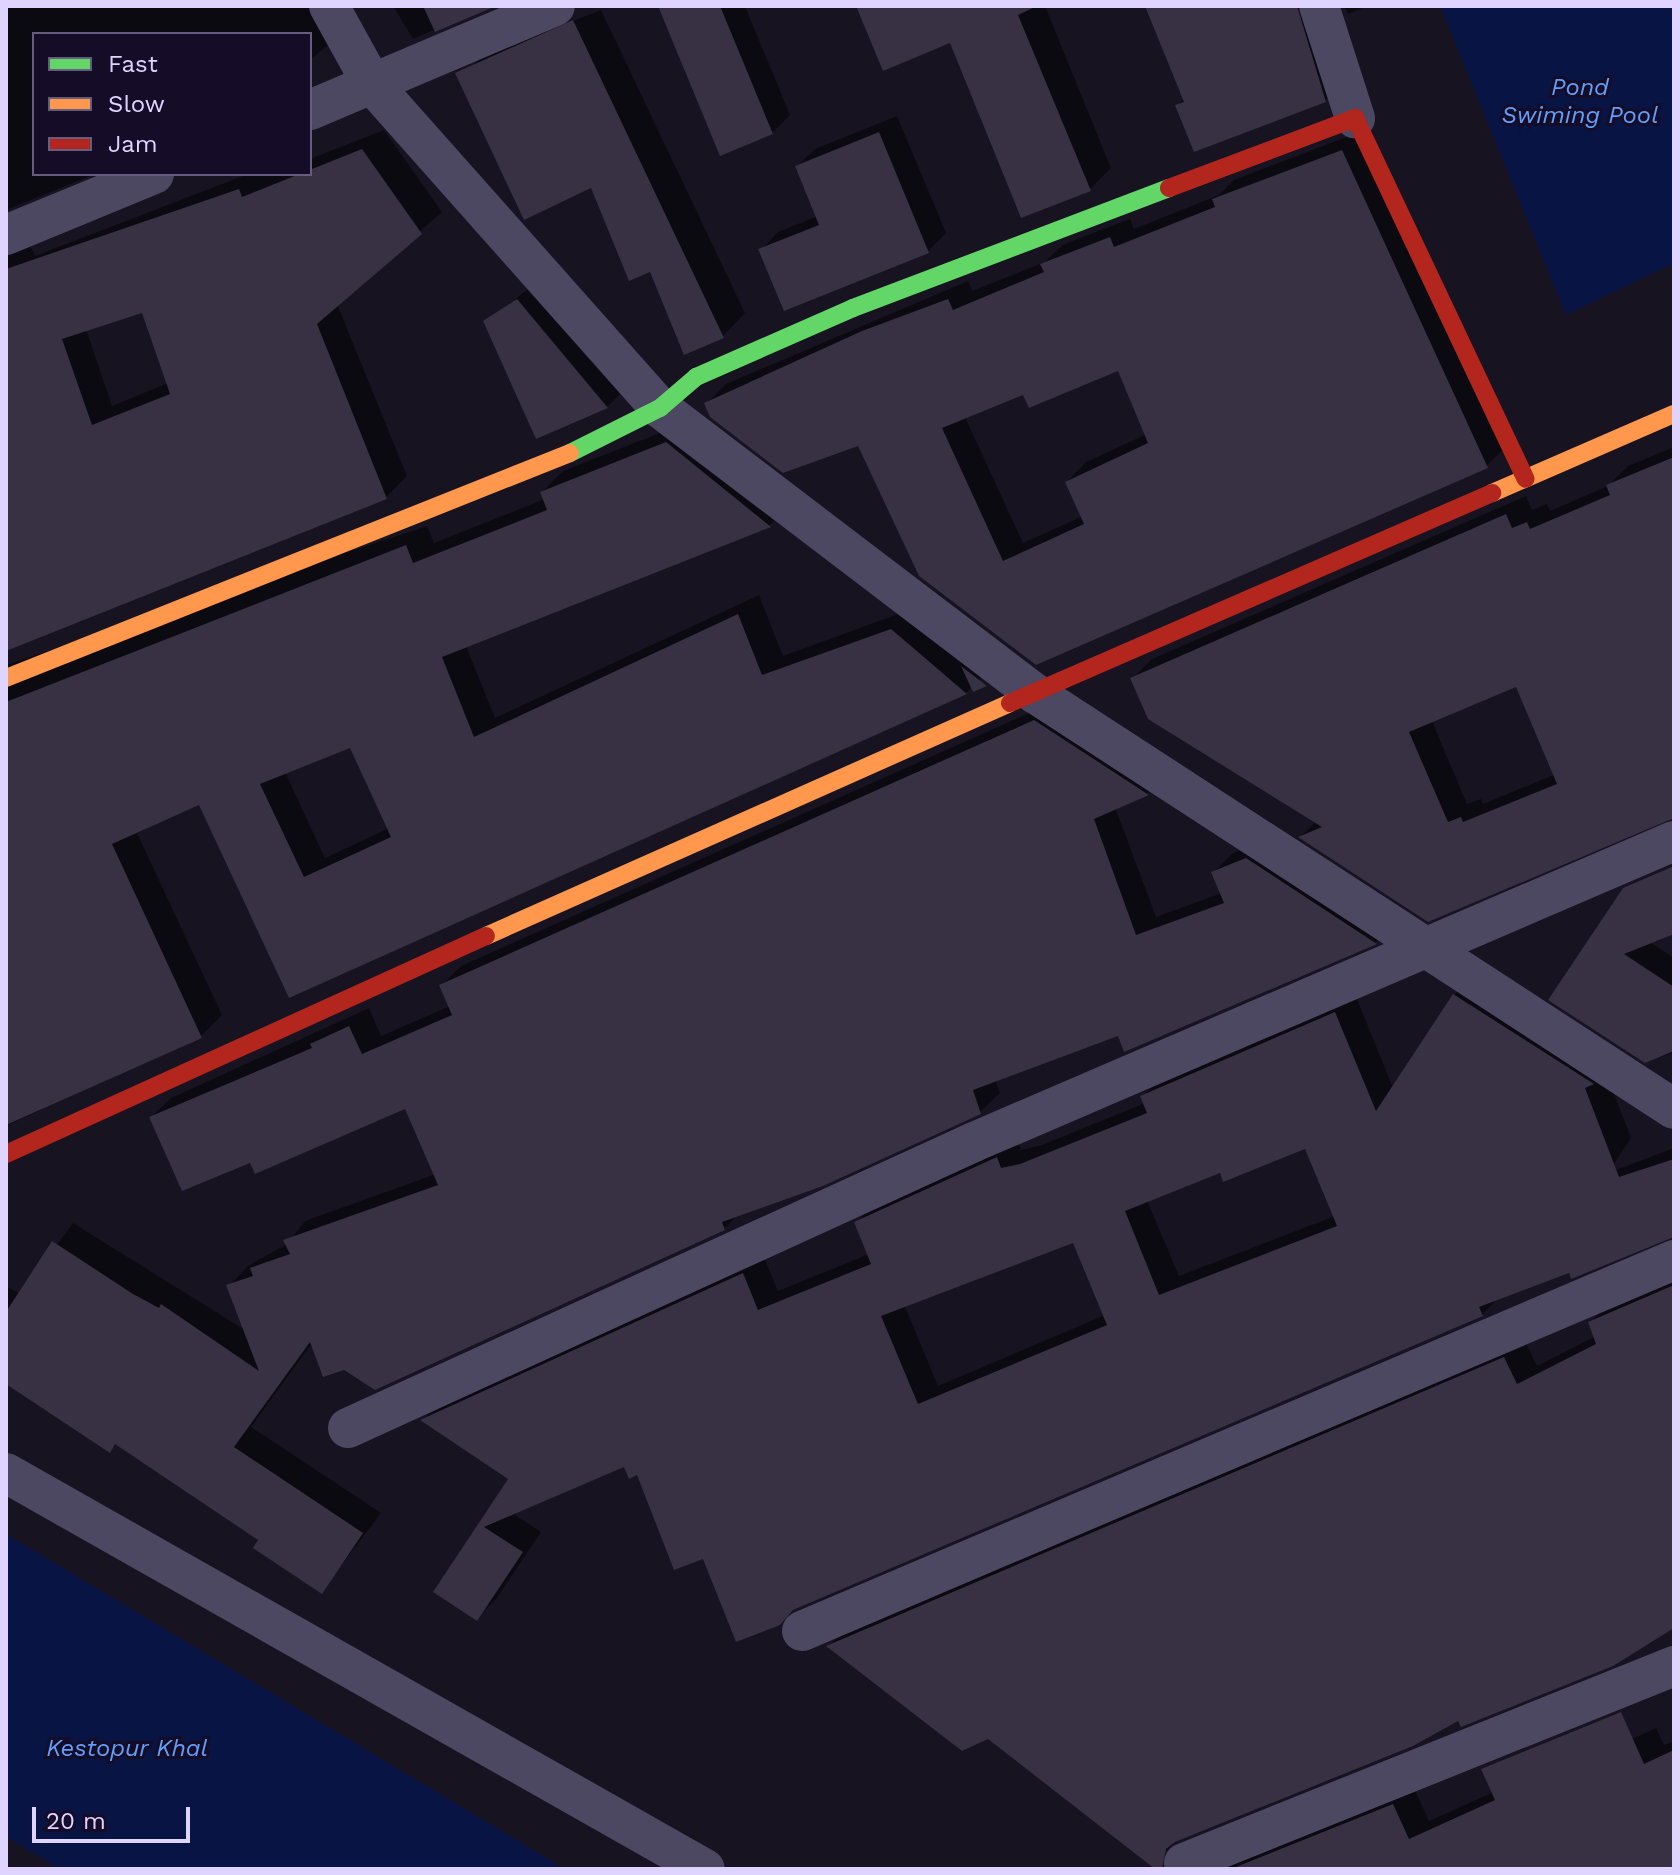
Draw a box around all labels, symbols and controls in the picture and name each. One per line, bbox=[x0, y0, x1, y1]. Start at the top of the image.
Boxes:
legend bbox=[32, 32, 312, 176]
text: Fast bbox=[108, 50, 158, 78]
water label: Pond Swiming Pool bbox=[1502, 74, 1658, 130]
text: Slow bbox=[108, 90, 165, 118]
text: Jam bbox=[108, 130, 158, 158]
water label: Kestopur Khal bbox=[46, 1735, 208, 1763]
scale bar bbox=[36, 1791, 194, 1841]
text: 20 m bbox=[46, 1807, 106, 1835]

